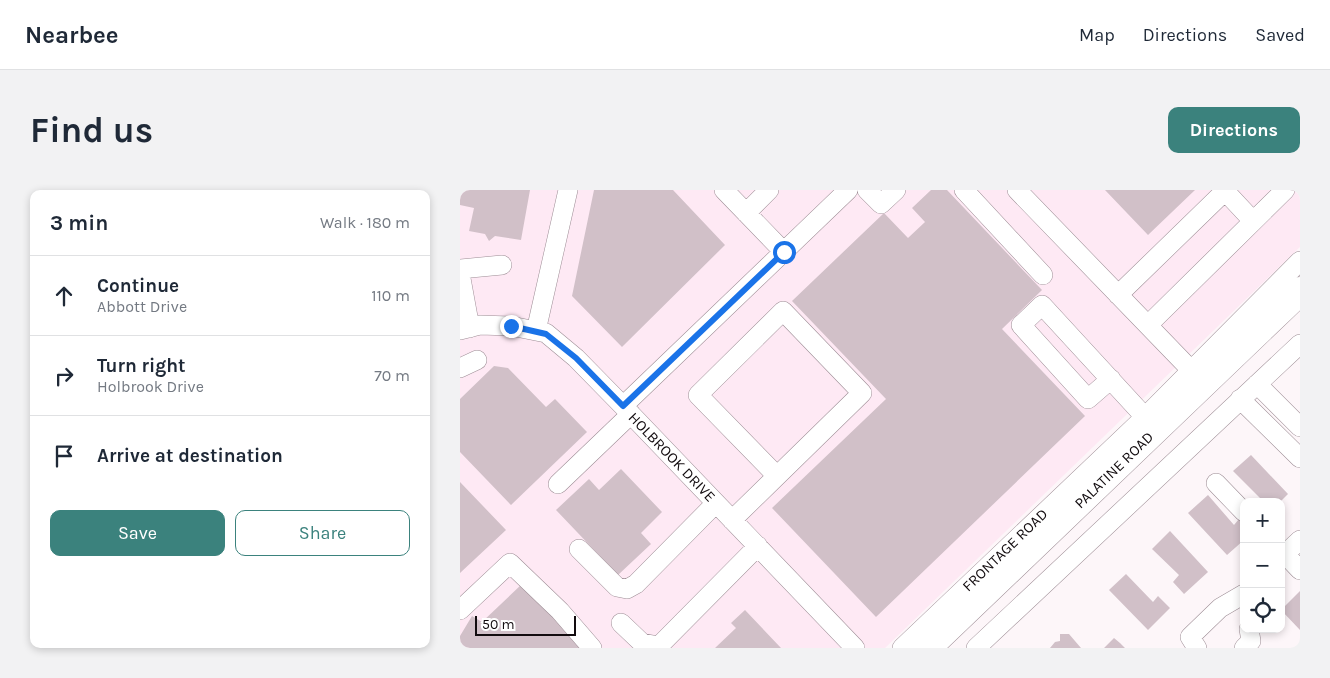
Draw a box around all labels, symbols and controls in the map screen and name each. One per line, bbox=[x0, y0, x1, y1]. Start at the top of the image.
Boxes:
text: Nearbee bbox=[25, 21, 119, 49]
text: Map bbox=[1079, 24, 1115, 46]
text: Directions bbox=[1143, 24, 1227, 46]
text: Saved bbox=[1255, 24, 1305, 46]
button: Directions bbox=[1168, 107, 1300, 153]
text: Find us bbox=[30, 110, 153, 151]
text: 3 min bbox=[50, 211, 108, 235]
text: Walk · 180 m bbox=[320, 213, 410, 232]
route start bbox=[773, 241, 796, 264]
text: Continue bbox=[97, 275, 179, 297]
icon: ahead bbox=[50, 282, 78, 310]
text: 110 m bbox=[371, 286, 410, 305]
text: Abbott Drive bbox=[97, 297, 187, 316]
route end bbox=[500, 315, 523, 338]
text: Turn right bbox=[97, 355, 186, 377]
icon: right bbox=[50, 362, 78, 390]
text: 70 m bbox=[374, 366, 410, 385]
text: Holbrook Drive bbox=[97, 377, 204, 396]
street label: HOLBROOK DRIVE bbox=[625, 409, 719, 505]
street label: PALATINE ROAD bbox=[1071, 428, 1157, 512]
icon: arrive bbox=[50, 442, 78, 470]
text: Arrive at destination bbox=[97, 445, 283, 467]
map controls bbox=[1240, 498, 1285, 633]
button: + bbox=[1240, 498, 1285, 543]
street label: FRONTAGE ROAD bbox=[959, 505, 1051, 595]
button: Save bbox=[50, 510, 225, 556]
button: Share bbox=[235, 510, 410, 556]
button: − bbox=[1240, 543, 1285, 588]
button: locate bbox=[1240, 588, 1285, 633]
scale bar bbox=[475, 613, 576, 636]
text: 50 m bbox=[482, 616, 515, 633]

